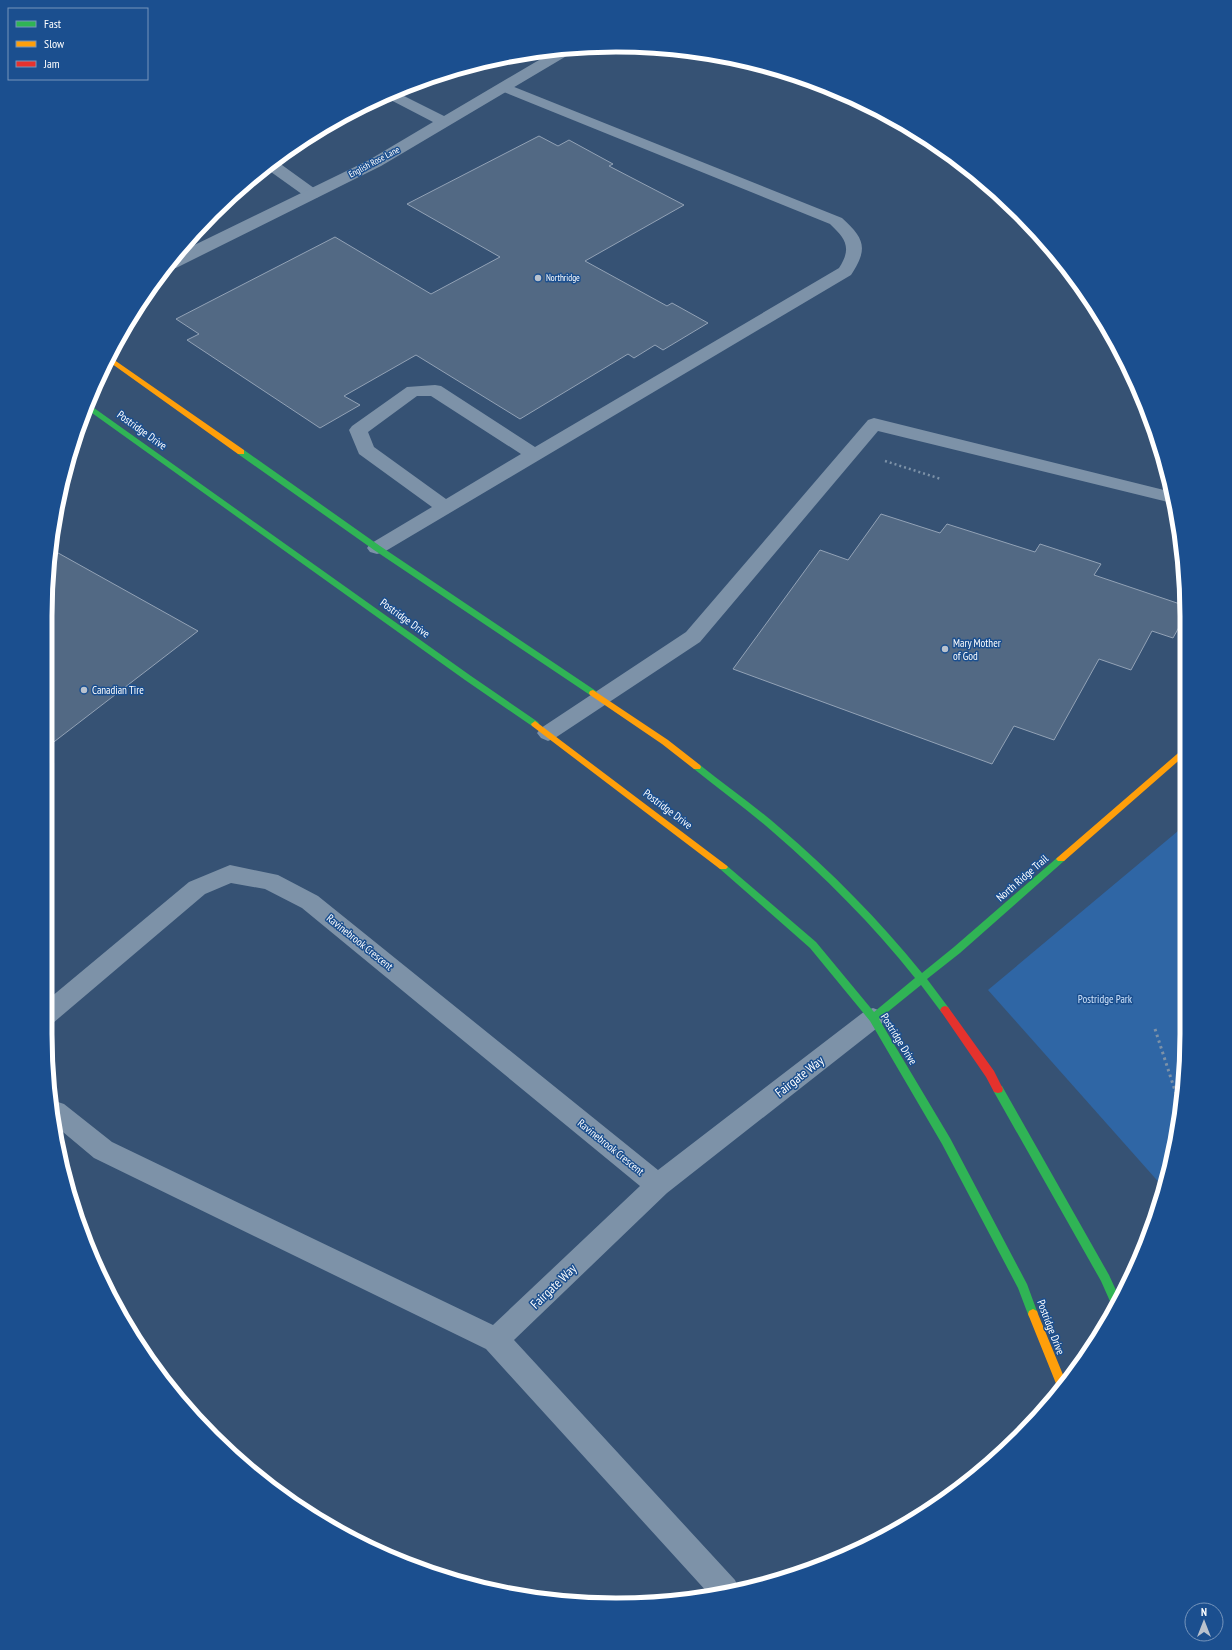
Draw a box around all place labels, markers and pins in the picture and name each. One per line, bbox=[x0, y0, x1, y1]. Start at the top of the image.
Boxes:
place label: Northridge bbox=[546, 272, 580, 283]
marker: Northridge bbox=[533, 273, 543, 283]
place label: Mary Mother of God bbox=[953, 636, 1001, 663]
marker: Mary Mother of God bbox=[940, 644, 950, 654]
place label: Canadian Tire bbox=[92, 683, 144, 697]
marker: Canadian Tire bbox=[79, 685, 89, 695]

